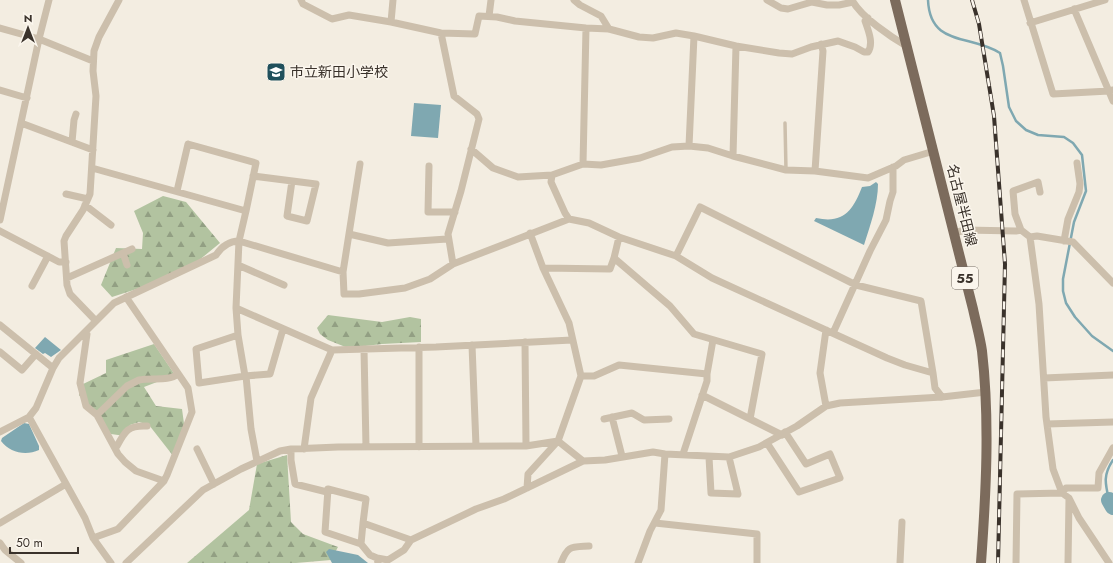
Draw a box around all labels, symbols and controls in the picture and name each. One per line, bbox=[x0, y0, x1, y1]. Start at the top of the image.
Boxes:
north arrow bbox=[8, 8, 48, 48]
text: N bbox=[24, 10, 32, 26]
school or university icon: 市立新田小学校 bbox=[265, 61, 287, 83]
place label: 市立新田小学校 bbox=[290, 62, 388, 82]
street label: 名古屋半田線 bbox=[942, 162, 982, 248]
road number: 55 bbox=[952, 267, 978, 289]
scale bar bbox=[10, 529, 78, 555]
text: 50 m bbox=[16, 534, 43, 552]

